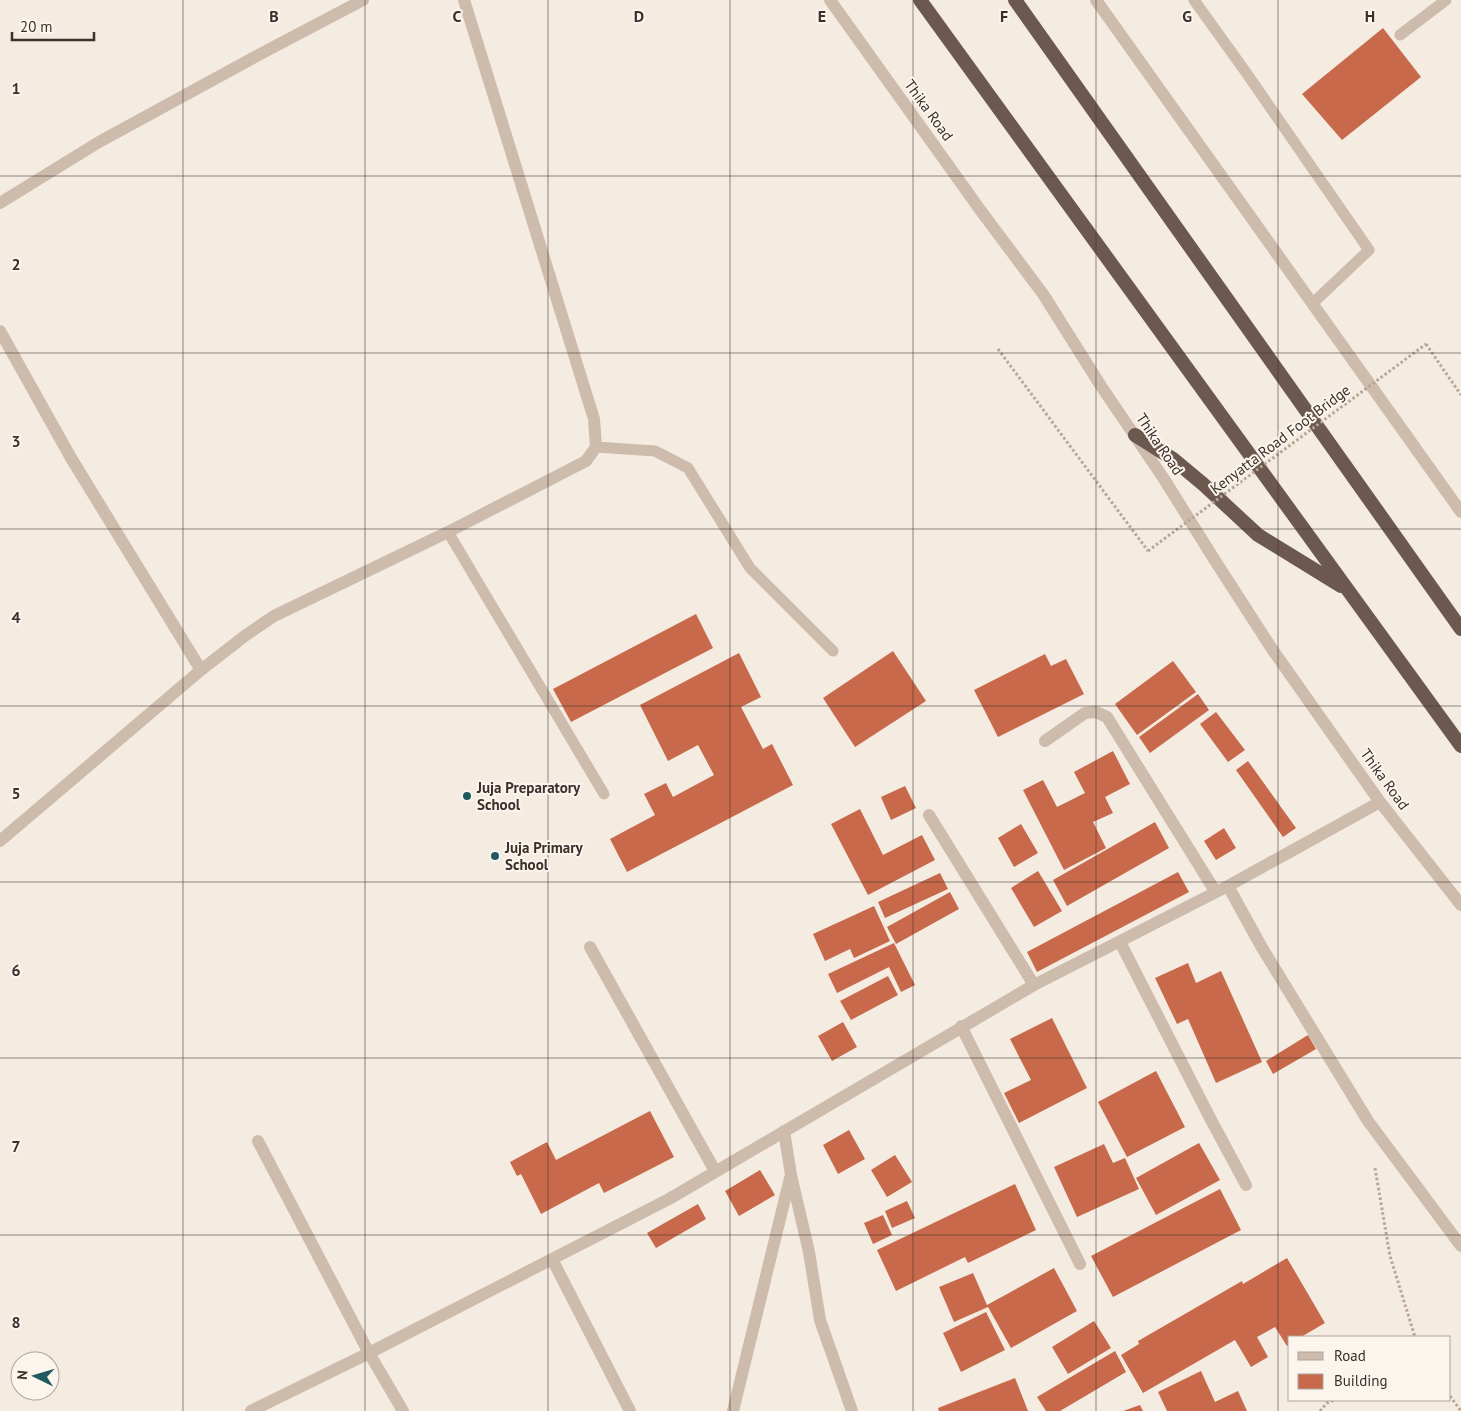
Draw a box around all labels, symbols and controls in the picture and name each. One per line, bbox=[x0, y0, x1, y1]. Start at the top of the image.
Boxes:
text: B bbox=[269, 6, 279, 26]
text: C bbox=[453, 6, 462, 26]
text: D bbox=[634, 6, 644, 26]
text: E bbox=[818, 6, 826, 26]
text: F bbox=[1000, 6, 1008, 26]
text: G bbox=[1182, 6, 1192, 26]
text: H bbox=[1365, 6, 1375, 26]
scale bar bbox=[12, 10, 95, 42]
text: 20 m bbox=[20, 17, 53, 36]
street label: Thika Road bbox=[900, 76, 958, 144]
text: 1 bbox=[11, 78, 21, 98]
text: 2 bbox=[11, 254, 21, 274]
street label: Kenyatta Road Foot Bridge bbox=[1206, 380, 1354, 498]
street label: Thika Road bbox=[1132, 409, 1188, 479]
text: 3 bbox=[11, 431, 21, 451]
text: 4 bbox=[11, 607, 21, 627]
street label: Thika Road bbox=[1356, 745, 1414, 813]
place label: Juja Preparatory School bbox=[476, 778, 581, 814]
text: 5 bbox=[11, 783, 21, 803]
marker: Juja Preparatory School bbox=[461, 790, 473, 802]
place label: Juja Primary School bbox=[504, 838, 584, 874]
marker: Juja Primary School bbox=[489, 850, 501, 862]
text: 6 bbox=[11, 960, 21, 980]
text: 7 bbox=[11, 1136, 21, 1156]
text: 8 bbox=[11, 1312, 21, 1332]
legend bbox=[1288, 1336, 1451, 1401]
text: Road bbox=[1334, 1346, 1366, 1365]
north arrow bbox=[10, 1351, 60, 1401]
text: N bbox=[13, 1369, 31, 1380]
text: Building bbox=[1334, 1371, 1388, 1390]

